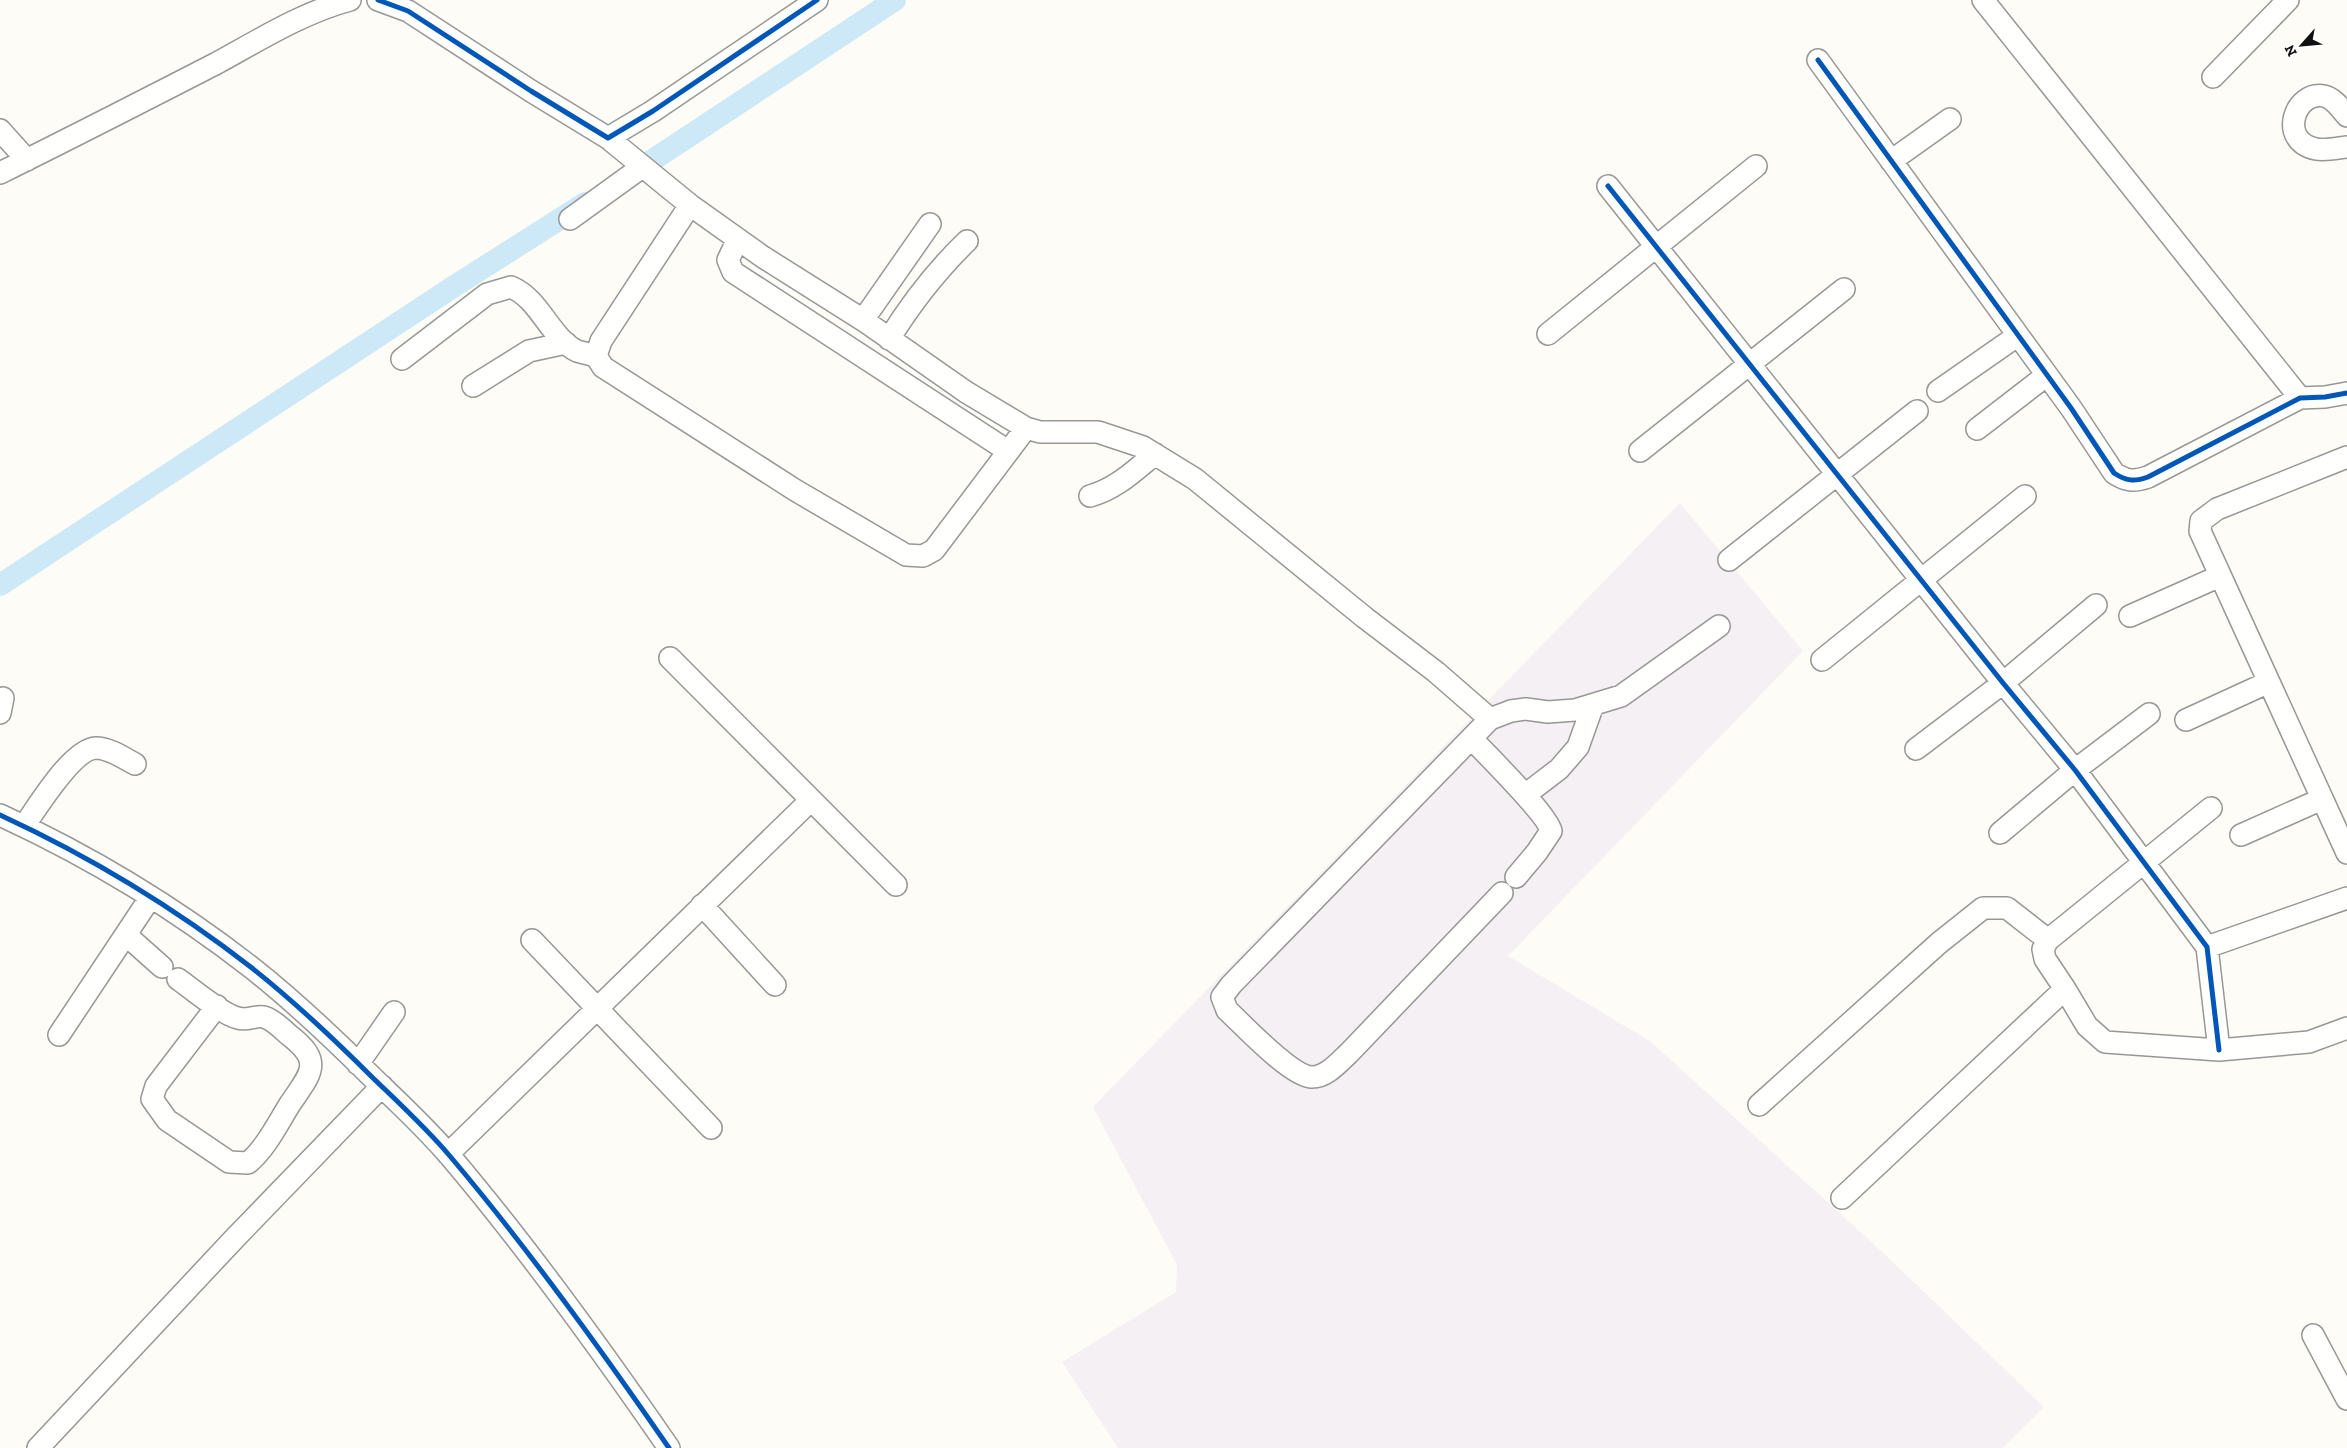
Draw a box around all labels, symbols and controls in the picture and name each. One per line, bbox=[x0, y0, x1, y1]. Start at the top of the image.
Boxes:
north arrow bbox=[2277, 20, 2327, 70]
text: N bbox=[2281, 42, 2301, 59]

